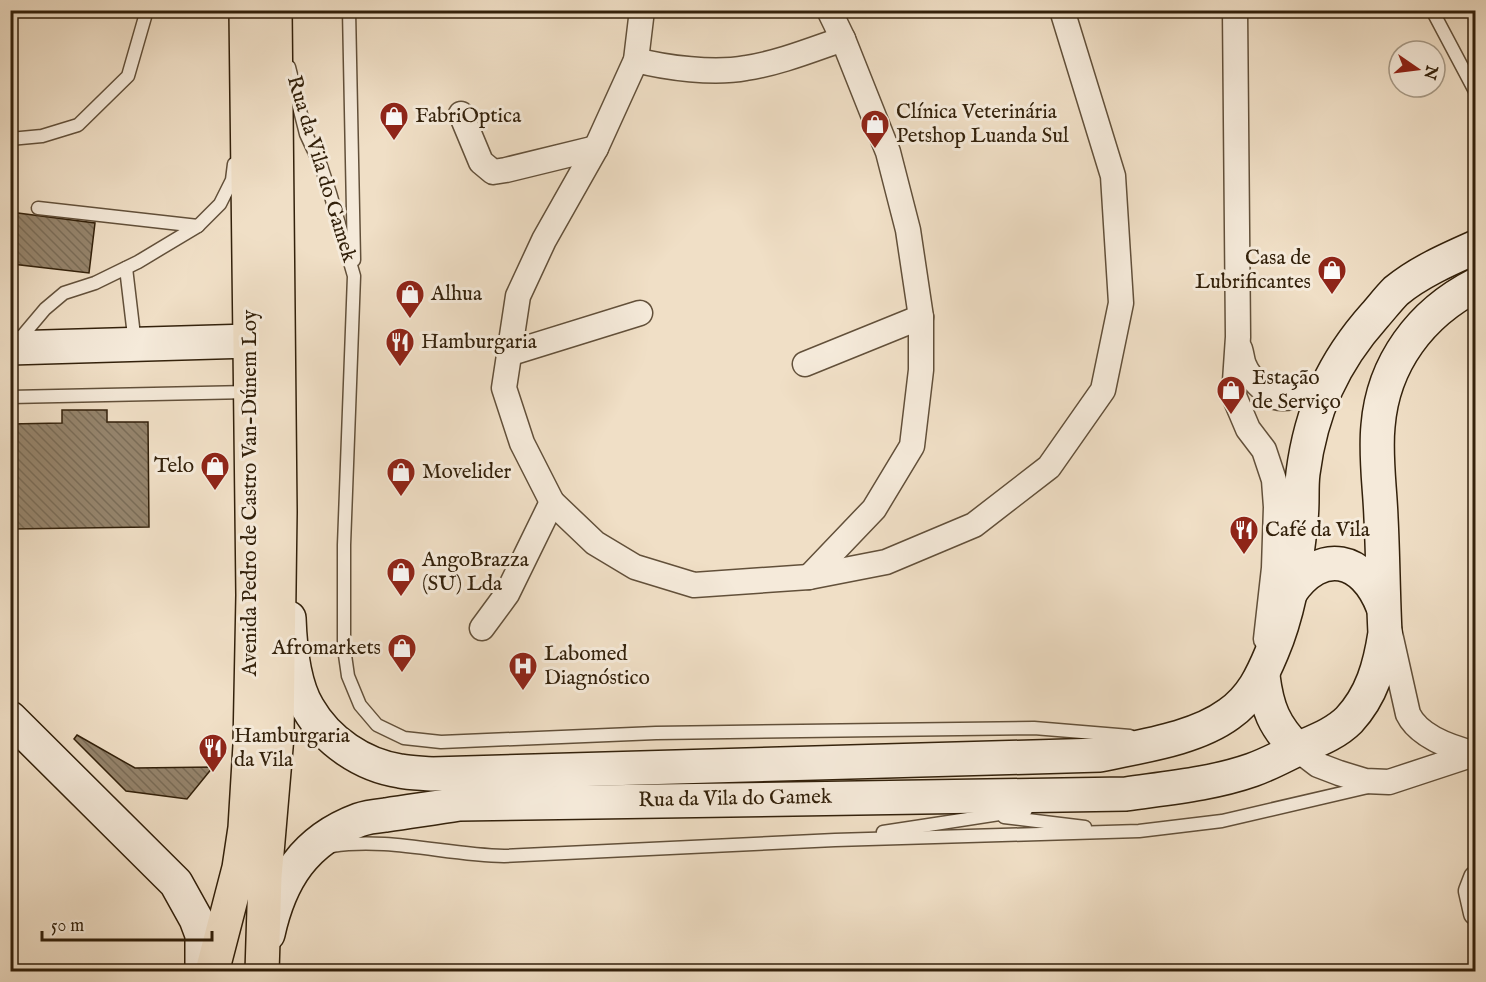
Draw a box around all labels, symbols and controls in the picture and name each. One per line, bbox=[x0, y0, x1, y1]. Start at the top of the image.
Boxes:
north arrow bbox=[1387, 39, 1447, 99]
text: N bbox=[1418, 62, 1441, 81]
street label: Rua da Vila do Gamek bbox=[280, 72, 362, 266]
place label: Clínica Veterinária Petshop Luanda Sul bbox=[896, 99, 1069, 150]
shop icon: FabriOptica bbox=[378, 100, 410, 142]
place label: FabriOptica bbox=[415, 103, 522, 130]
shop icon: Clínica Veterinária Petshop Luanda Sul bbox=[859, 108, 891, 150]
place label: Casa de Lubrificantes bbox=[1195, 245, 1311, 296]
shop icon: Casa de Lubrificantes bbox=[1316, 254, 1348, 296]
shop icon: Alhua bbox=[394, 278, 426, 320]
place label: Alhua bbox=[430, 281, 483, 308]
street label: Avenida Pedro de Castro Van-Dúnem Loy bbox=[237, 309, 264, 677]
restaurant icon: Hamburgaria bbox=[384, 326, 416, 368]
place label: Hamburgaria bbox=[421, 329, 538, 356]
place label: Estação de Serviço bbox=[1252, 365, 1341, 416]
shop icon: Estação de Serviço bbox=[1215, 374, 1247, 416]
shop icon: Telo bbox=[199, 450, 231, 492]
place label: Telo bbox=[154, 453, 194, 480]
shop icon: Movelider bbox=[385, 456, 417, 498]
place label: Movelider bbox=[422, 459, 512, 486]
restaurant icon: Café da Vila bbox=[1228, 514, 1260, 556]
place label: Café da Vila bbox=[1265, 517, 1371, 544]
place label: AngoBrazza (SU) Lda bbox=[421, 547, 530, 598]
shop icon: AngoBrazza (SU) Lda bbox=[385, 556, 417, 598]
shop icon: Afromarkets bbox=[386, 632, 418, 674]
place label: Afromarkets bbox=[271, 635, 381, 662]
place label: Labomed Diagnóstico bbox=[544, 641, 650, 692]
hospital icon: Labomed Diagnóstico bbox=[507, 650, 539, 692]
place label: Hamburgaria da Vila bbox=[234, 723, 351, 774]
restaurant icon: Hamburgaria da Vila bbox=[197, 732, 229, 774]
street label: Rua da Vila do Gamek bbox=[638, 784, 833, 814]
scale bar bbox=[42, 904, 212, 942]
text: 50 m bbox=[51, 915, 84, 938]

